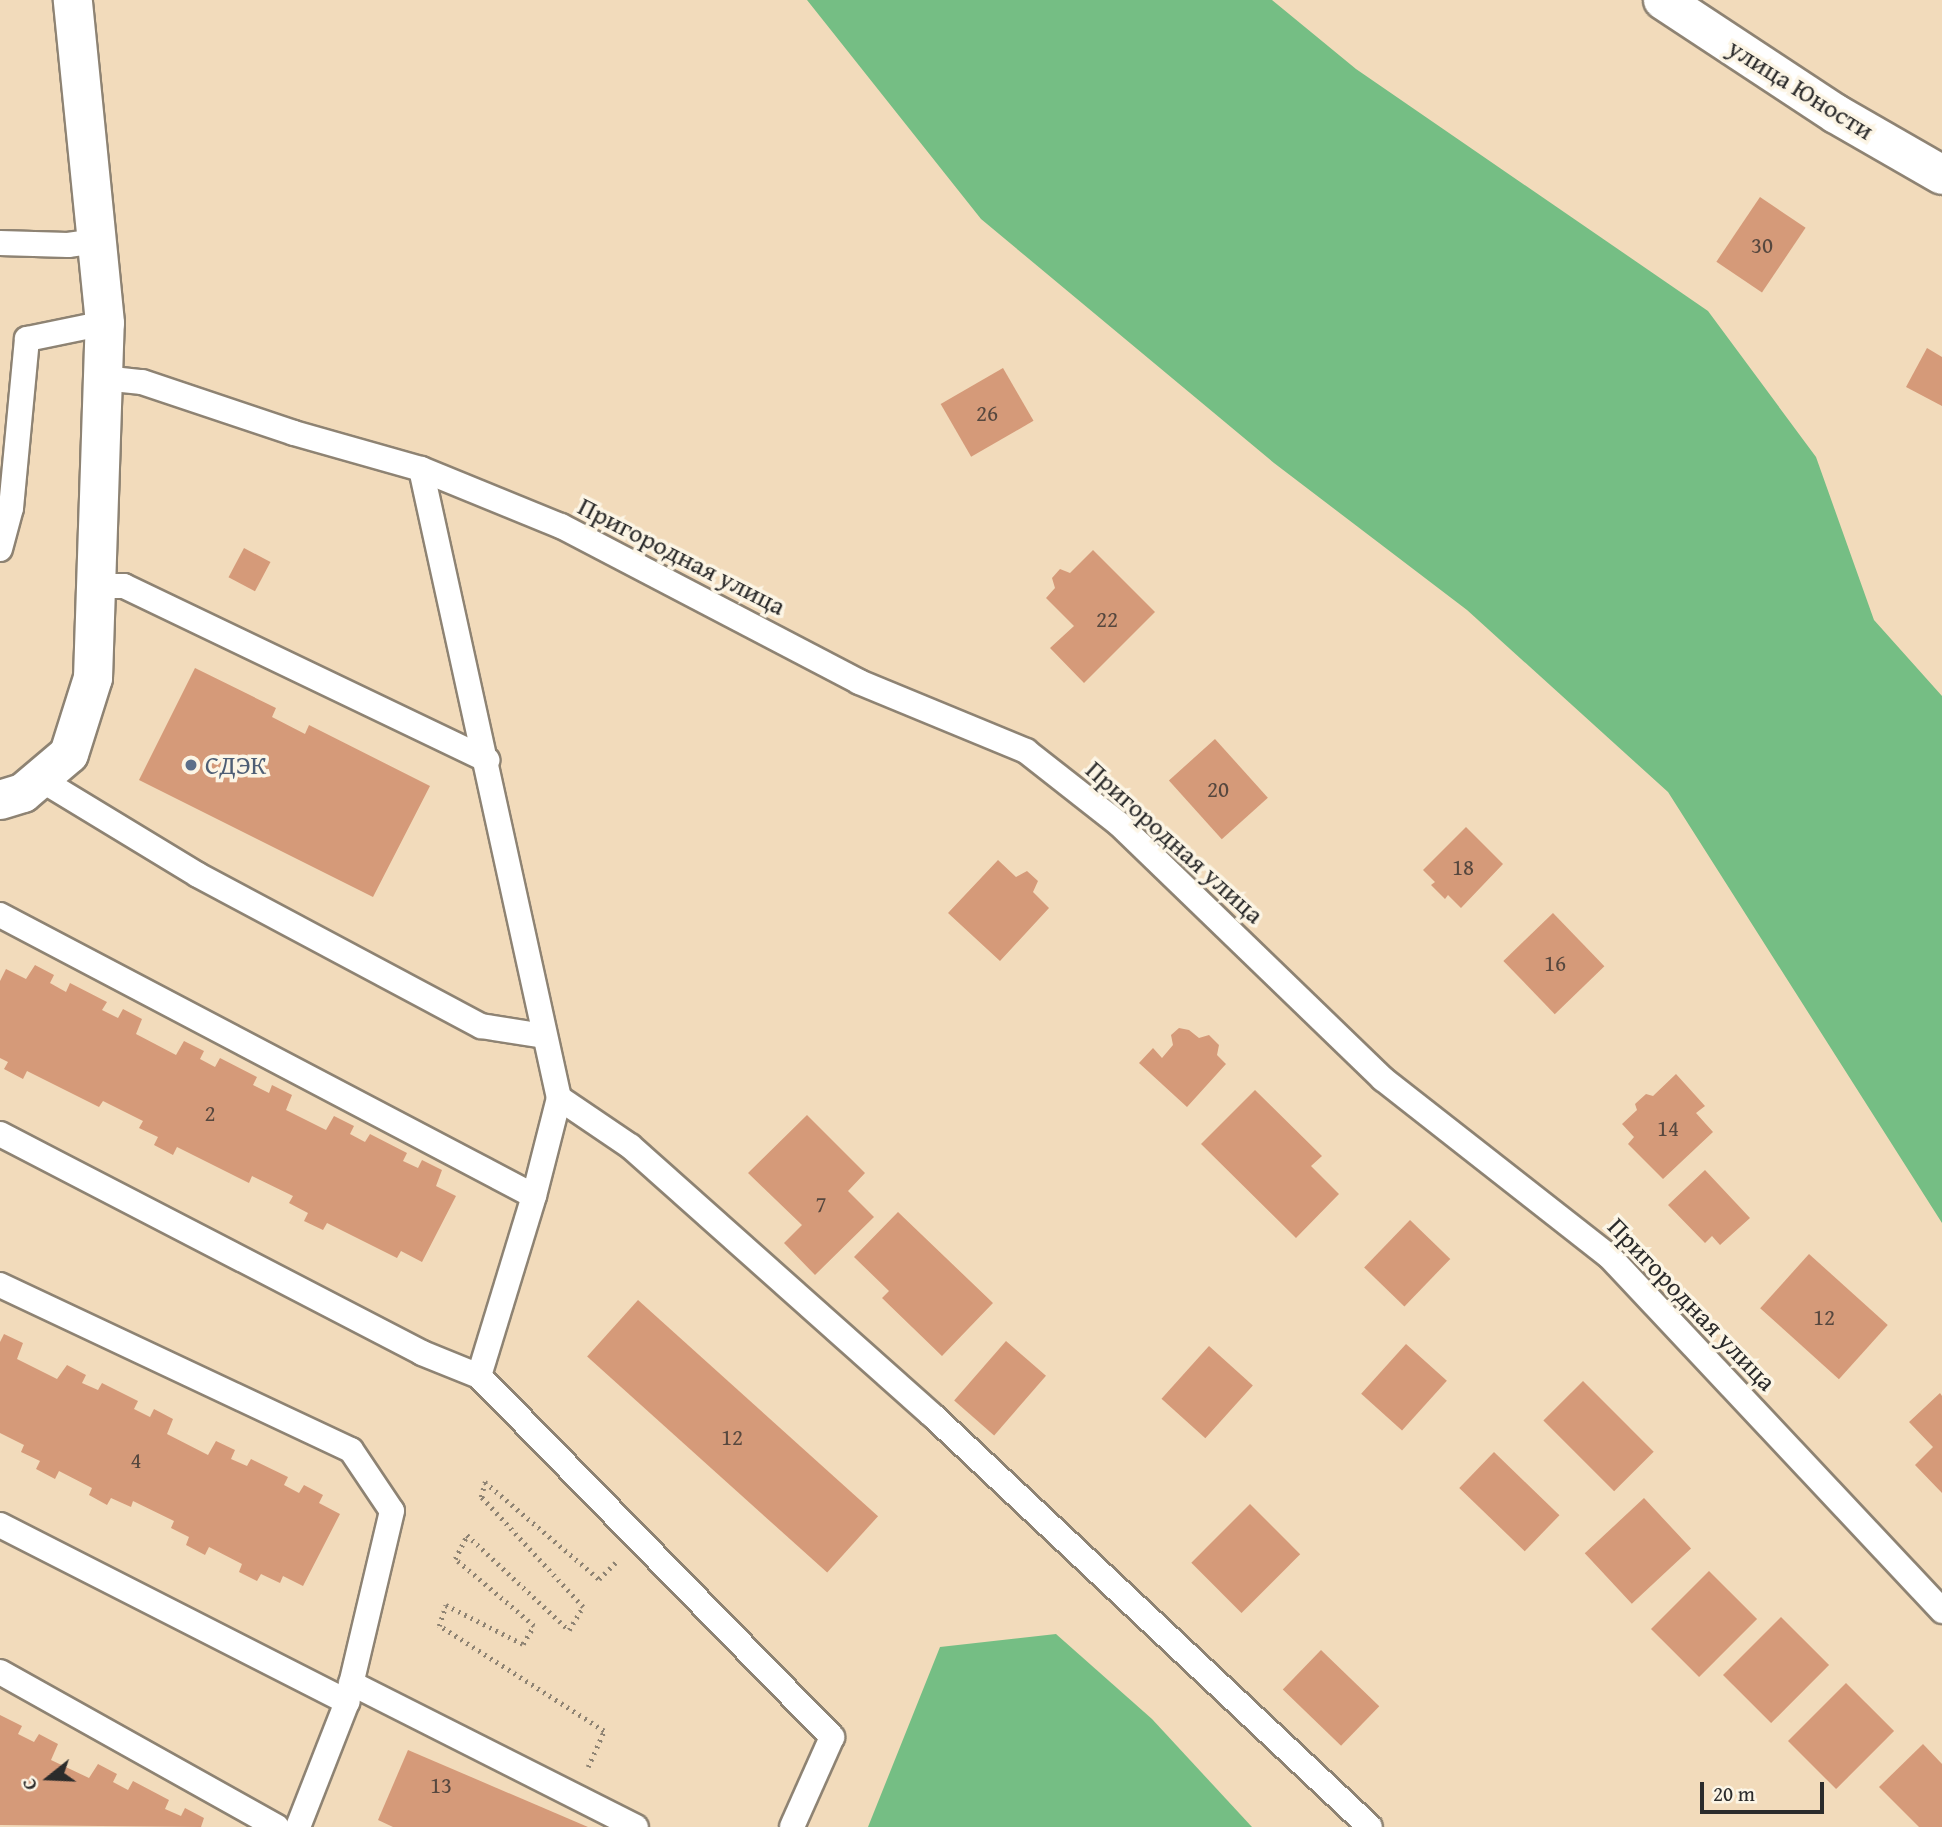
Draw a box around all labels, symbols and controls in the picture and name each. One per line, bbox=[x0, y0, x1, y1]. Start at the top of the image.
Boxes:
street label: улица Юности bbox=[1722, 32, 1880, 146]
house number: 30 bbox=[1751, 231, 1773, 259]
house number: 26 bbox=[976, 399, 998, 427]
street label: Пригородная улица bbox=[573, 490, 791, 622]
house number: 22 bbox=[1096, 605, 1118, 633]
place label: СДЭК bbox=[205, 749, 267, 781]
street label: Пригородная улица bbox=[1080, 754, 1270, 930]
marker: СДЭК bbox=[183, 757, 199, 773]
house number: 20 bbox=[1207, 775, 1229, 803]
house number: 18 bbox=[1452, 853, 1474, 881]
house number: 16 bbox=[1544, 949, 1566, 977]
house number: 2 bbox=[204, 1099, 216, 1127]
house number: 14 bbox=[1657, 1114, 1679, 1142]
house number: 7 bbox=[815, 1190, 827, 1218]
street label: Пригородная улица bbox=[1601, 1211, 1783, 1397]
house number: 12 bbox=[1813, 1303, 1835, 1331]
house number: 12 bbox=[721, 1423, 743, 1451]
house number: 4 bbox=[130, 1446, 142, 1474]
north arrow bbox=[14, 1743, 84, 1813]
scale bar bbox=[1704, 1768, 1828, 1812]
house number: 13 bbox=[430, 1771, 452, 1799]
text: С bbox=[14, 1775, 44, 1794]
text: 20 m bbox=[1713, 1778, 1755, 1809]

